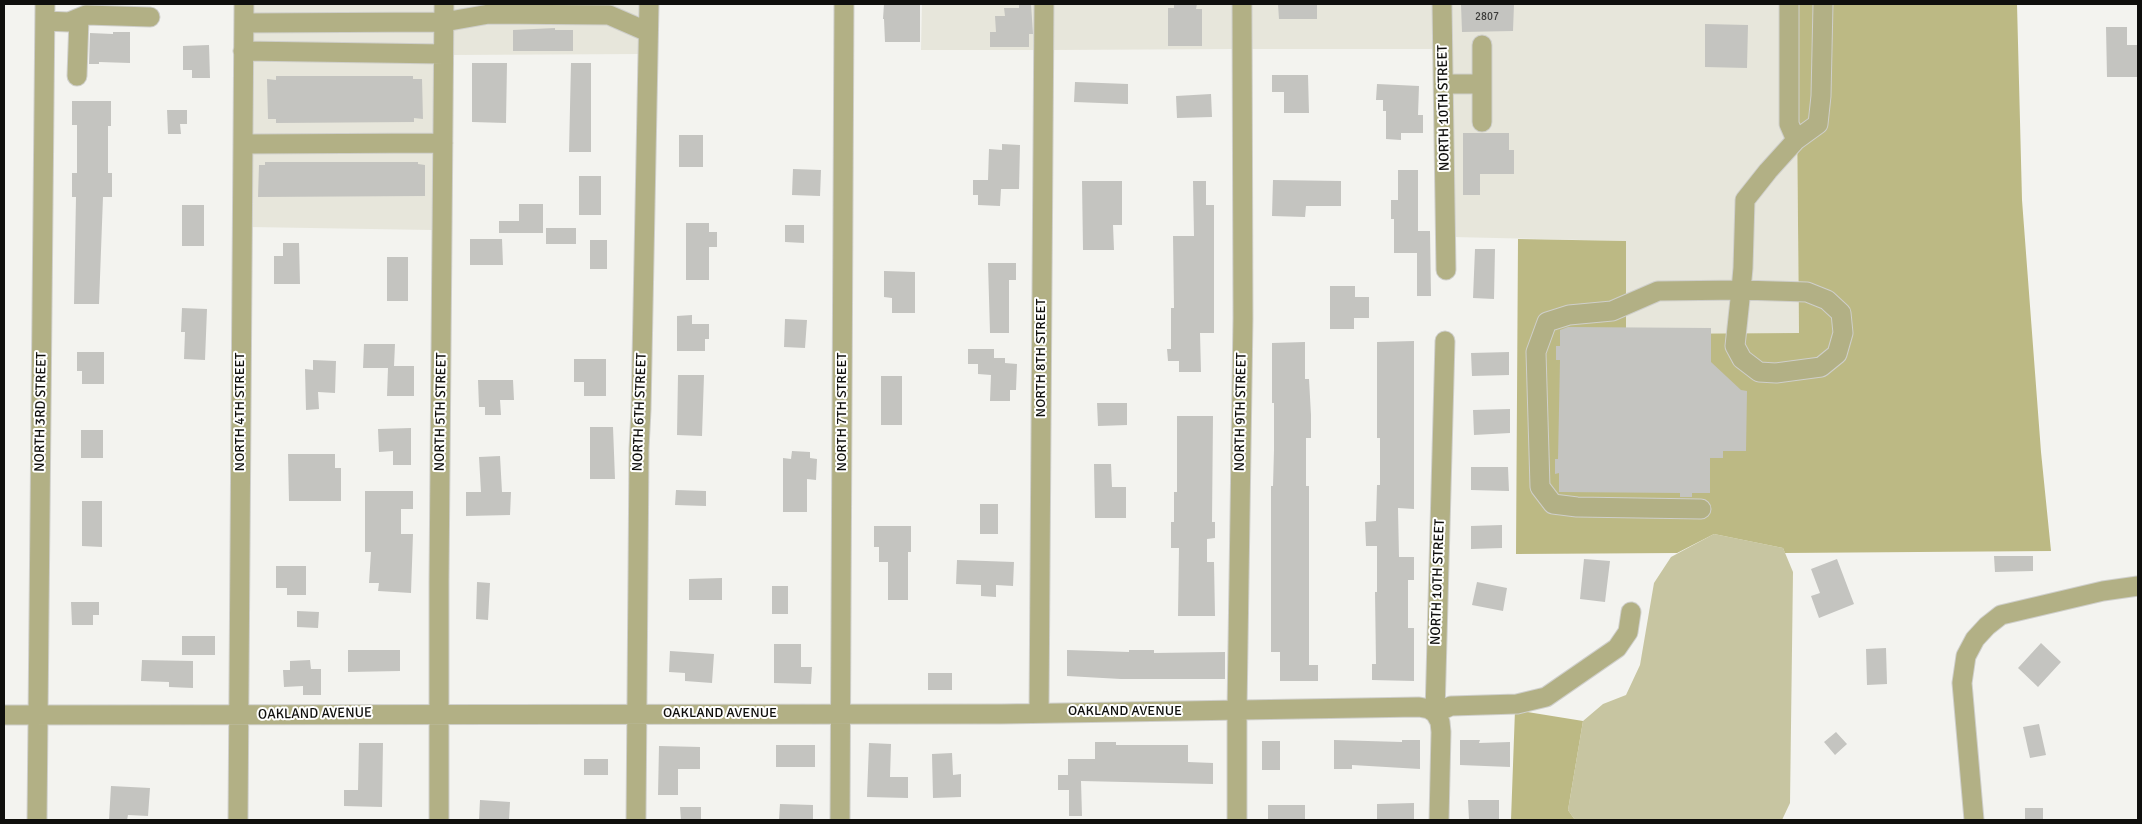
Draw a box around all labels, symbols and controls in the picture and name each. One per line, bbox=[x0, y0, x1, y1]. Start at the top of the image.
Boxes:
house number: 2807 bbox=[1475, 10, 1499, 24]
street label: NORTH 10TH STREET bbox=[1434, 45, 1454, 171]
street label: NORTH 8TH STREET bbox=[1033, 299, 1049, 417]
street label: NORTH 3RD STREET bbox=[32, 352, 50, 472]
street label: NORTH 5TH STREET bbox=[432, 352, 450, 472]
street label: NORTH 6TH STREET bbox=[630, 352, 650, 472]
street label: NORTH 9TH STREET bbox=[1232, 352, 1250, 472]
street label: NORTH 4TH STREET bbox=[232, 353, 248, 471]
street label: NORTH 7TH STREET bbox=[834, 353, 850, 471]
street label: NORTH 10TH STREET bbox=[1427, 519, 1449, 645]
street label: OAKLAND AVENUE bbox=[1068, 703, 1182, 719]
street label: OAKLAND AVENUE bbox=[258, 705, 372, 723]
street label: OAKLAND AVENUE bbox=[663, 705, 777, 721]

